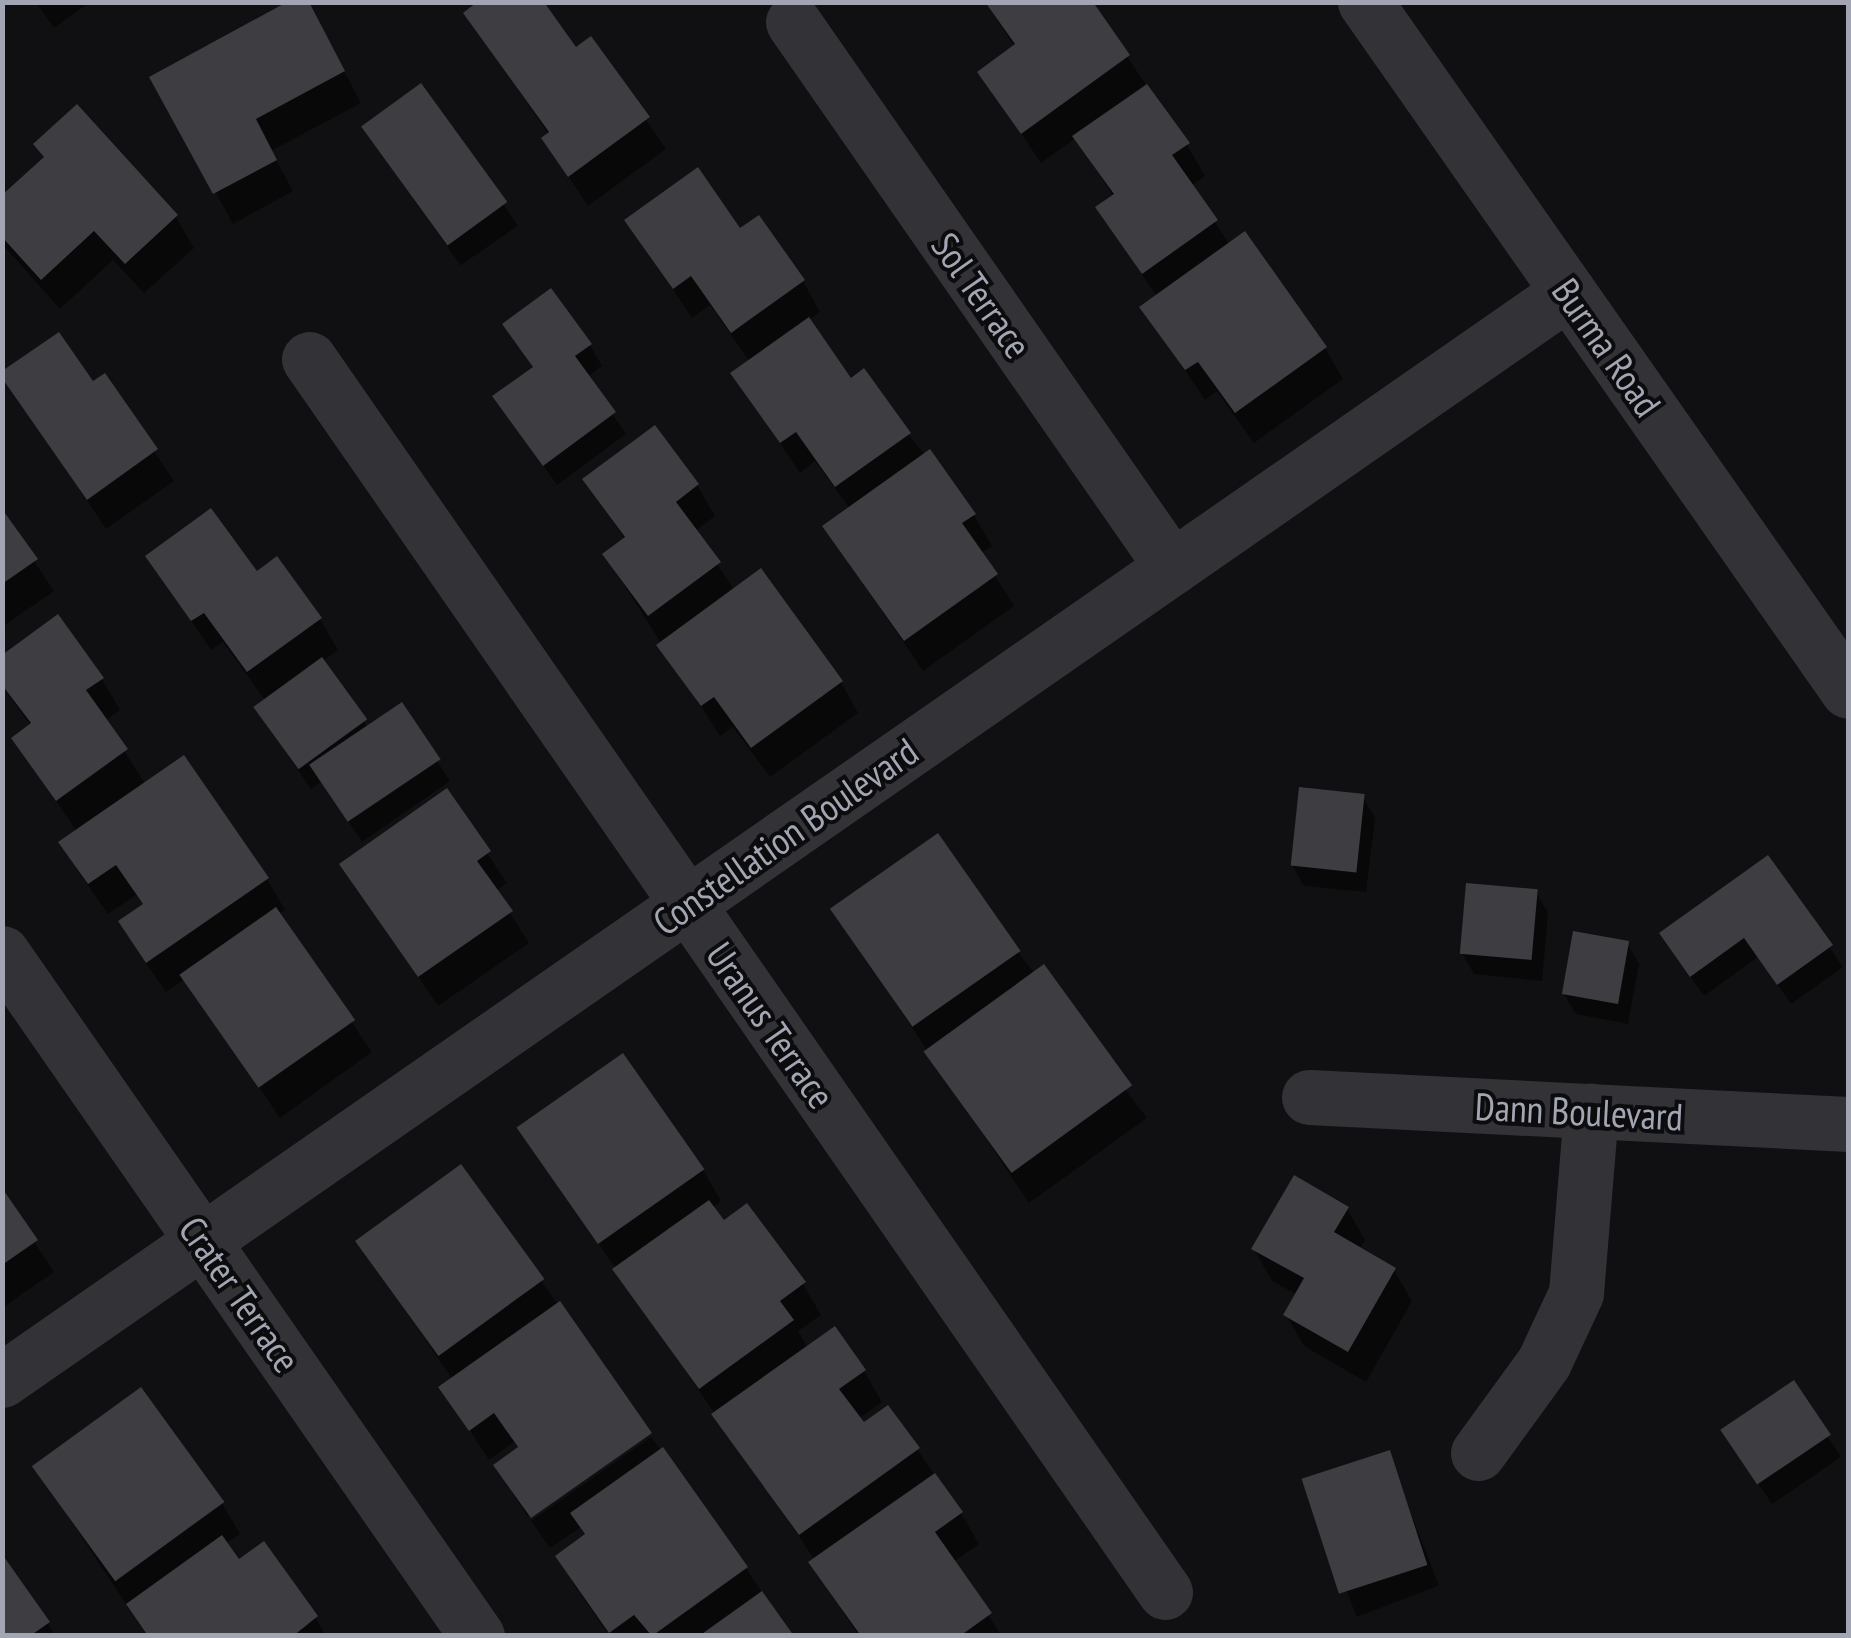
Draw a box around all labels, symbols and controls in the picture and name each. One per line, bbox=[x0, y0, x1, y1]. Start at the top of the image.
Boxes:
street label: Sol Terrace bbox=[922, 223, 1042, 367]
street label: Burma Road bbox=[1543, 269, 1671, 425]
street label: Constellation Boulevard bbox=[644, 728, 926, 944]
street label: Uranus Terrace bbox=[697, 933, 845, 1117]
street label: Dann Boulevard bbox=[1474, 1083, 1684, 1139]
street label: Crater Terrace bbox=[170, 1207, 310, 1381]

